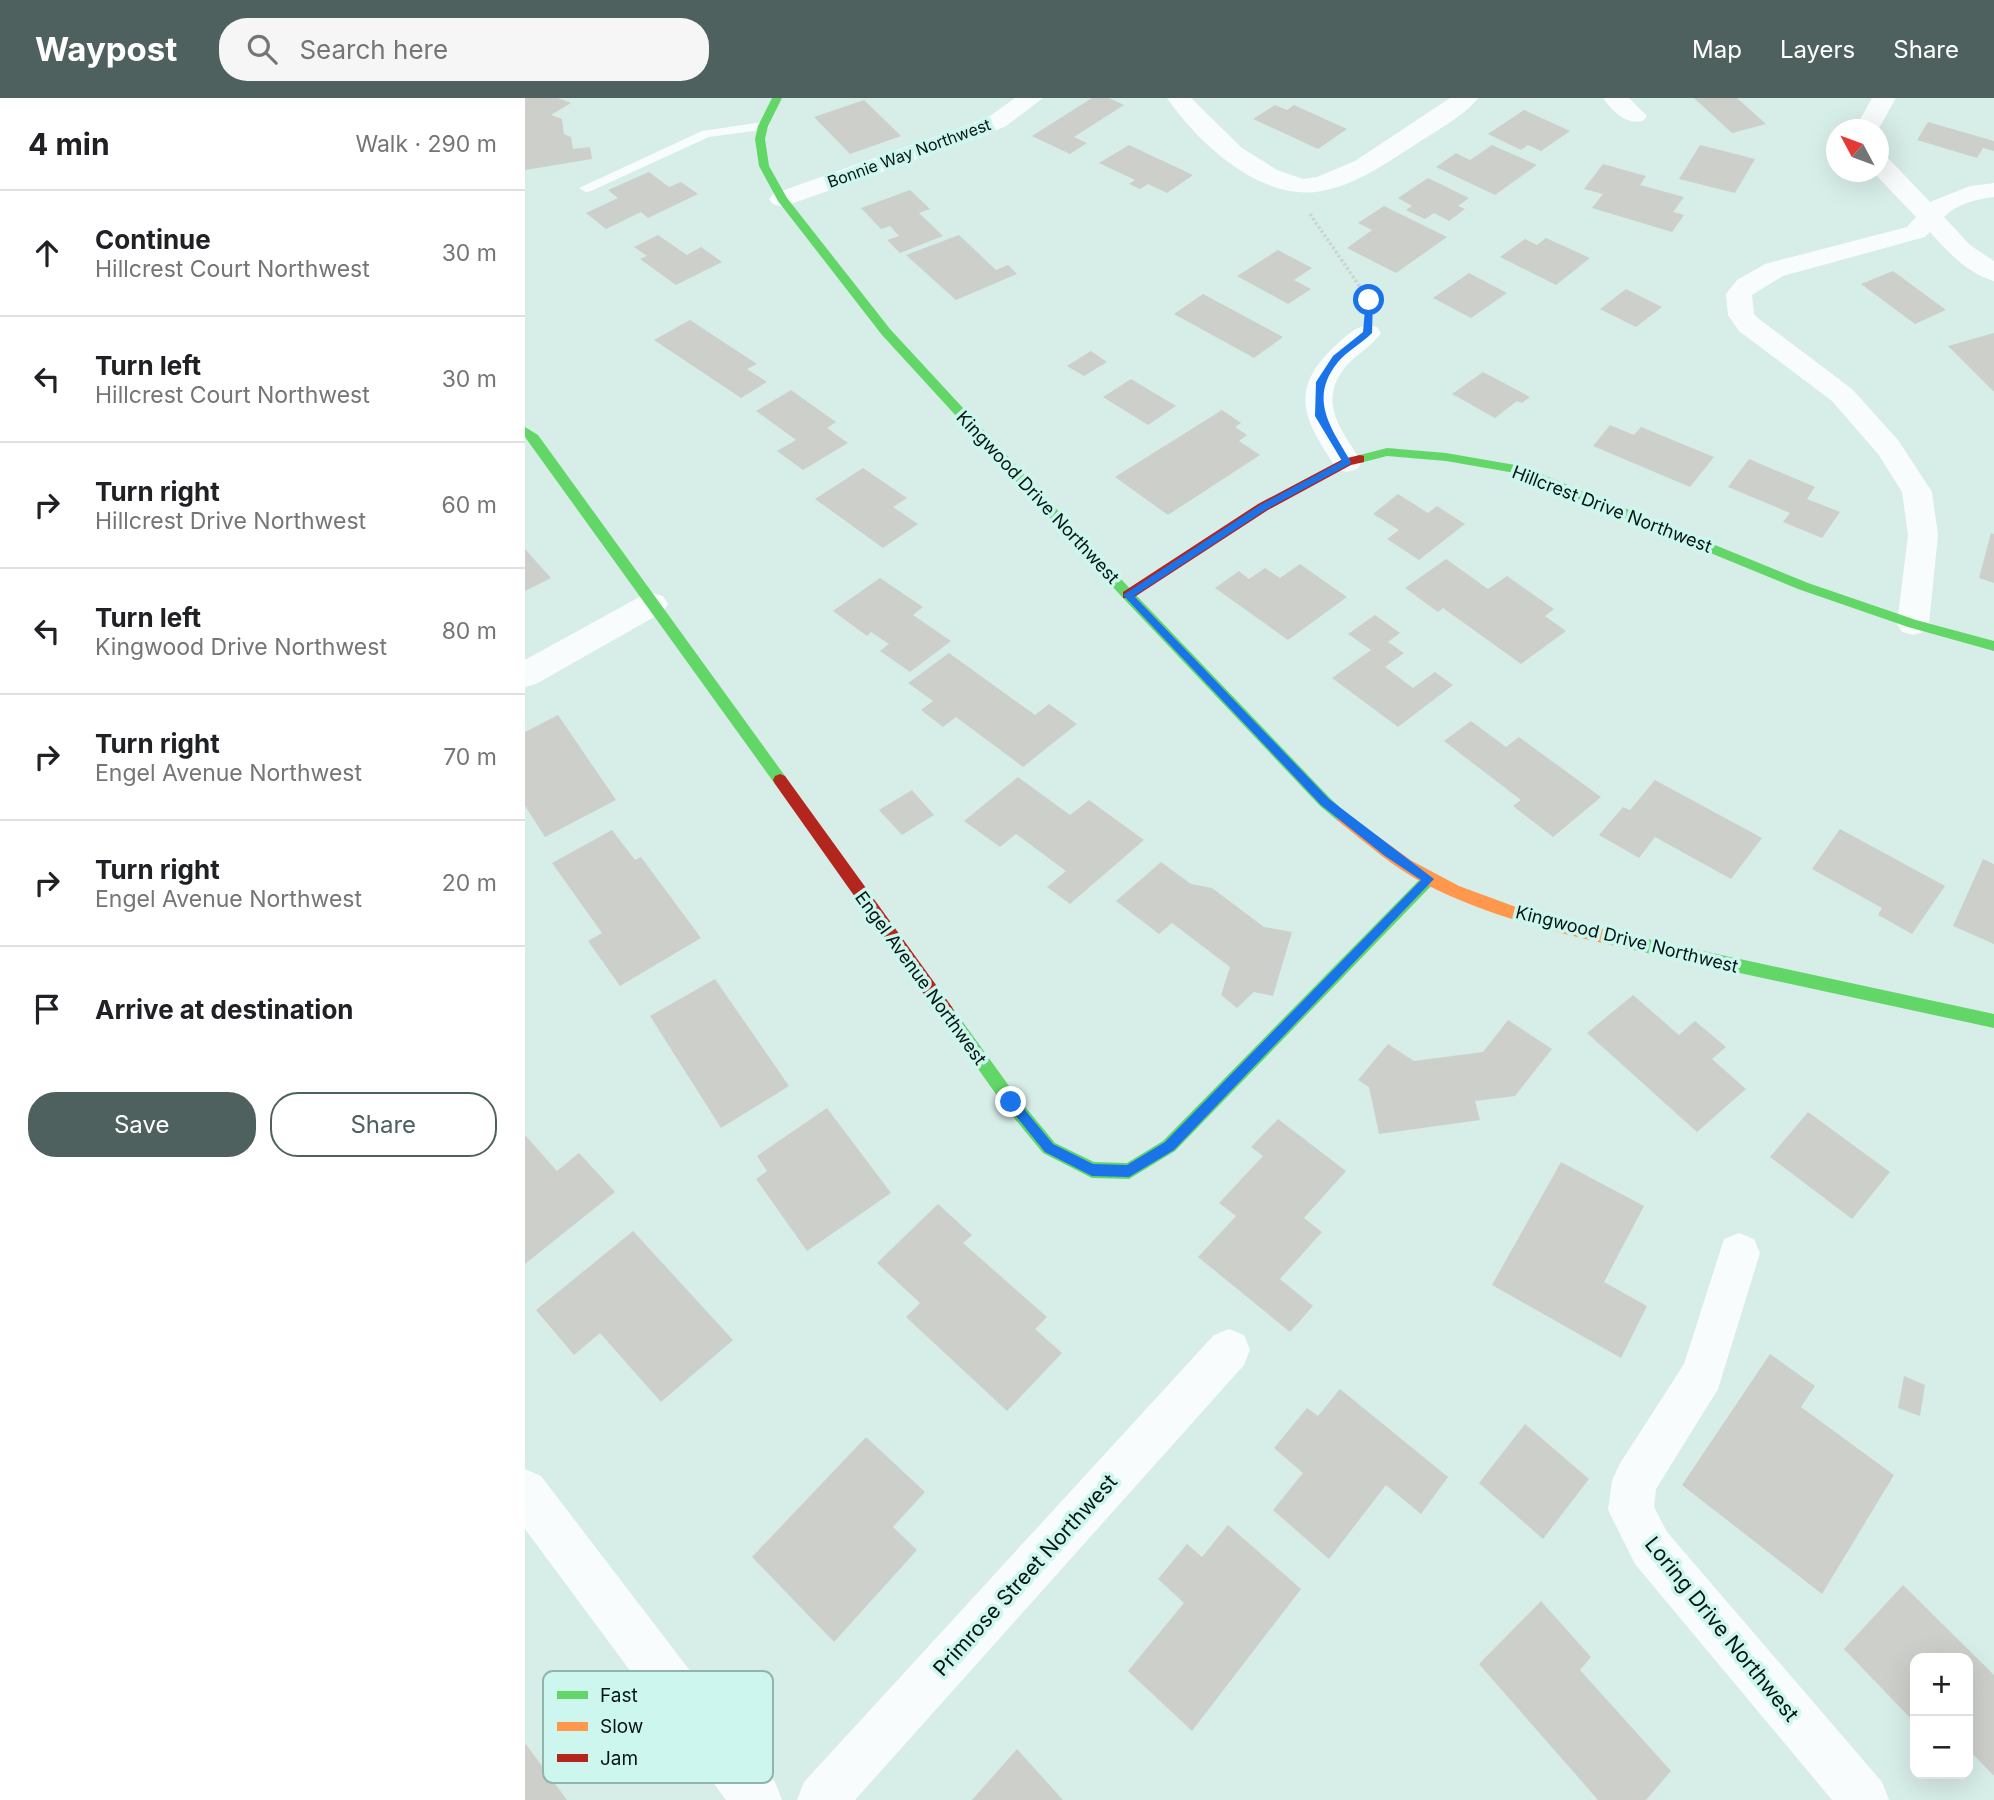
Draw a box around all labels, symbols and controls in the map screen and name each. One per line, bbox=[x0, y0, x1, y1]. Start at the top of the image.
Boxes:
search box bbox=[219, 18, 709, 81]
text: Waypost bbox=[35, 29, 177, 69]
icon: search bbox=[243, 30, 281, 68]
text: Search here bbox=[299, 34, 448, 65]
text: Map bbox=[1692, 35, 1742, 64]
text: Layers bbox=[1780, 35, 1855, 64]
text: Share bbox=[1893, 35, 1959, 64]
street label: Bonnie Way Northwest bbox=[825, 114, 993, 192]
north arrow bbox=[1826, 119, 1889, 182]
text: 4 min bbox=[28, 126, 110, 162]
text: Walk · 290 m bbox=[355, 130, 497, 158]
text: Continue bbox=[95, 224, 211, 255]
icon: ahead bbox=[28, 234, 66, 272]
text: 30 m bbox=[442, 239, 497, 267]
text: Hillcrest Court Northwest bbox=[95, 255, 370, 283]
route start bbox=[1353, 284, 1384, 315]
text: Turn left bbox=[95, 350, 201, 381]
icon: left bbox=[28, 360, 66, 398]
text: 30 m bbox=[442, 365, 497, 393]
text: Hillcrest Court Northwest bbox=[95, 381, 370, 409]
street label: Kingwood Drive Northwest bbox=[952, 406, 1124, 588]
street label: Hillcrest Drive Northwest bbox=[1509, 461, 1715, 557]
text: Turn right bbox=[95, 476, 220, 507]
icon: right bbox=[28, 486, 66, 524]
text: 60 m bbox=[442, 491, 497, 519]
text: Hillcrest Drive Northwest bbox=[95, 507, 366, 535]
text: Turn left bbox=[95, 602, 201, 633]
icon: left bbox=[28, 612, 66, 650]
text: 80 m bbox=[442, 617, 497, 645]
text: Kingwood Drive Northwest bbox=[95, 633, 387, 661]
text: Turn right bbox=[95, 728, 220, 759]
icon: right bbox=[28, 738, 66, 776]
text: 70 m bbox=[443, 743, 497, 771]
text: Engel Avenue Northwest bbox=[95, 759, 362, 787]
text: Turn right bbox=[95, 854, 220, 885]
icon: right bbox=[28, 864, 66, 902]
text: 20 m bbox=[442, 869, 497, 897]
text: Engel Avenue Northwest bbox=[95, 885, 362, 913]
street label: Engel Avenue Northwest bbox=[851, 887, 991, 1069]
street label: Kingwood Drive Northwest bbox=[1514, 901, 1740, 977]
icon: arrive bbox=[28, 990, 66, 1028]
text: Arrive at destination bbox=[95, 994, 354, 1025]
route end bbox=[995, 1086, 1026, 1117]
button: Save bbox=[28, 1092, 256, 1157]
button: Share bbox=[270, 1092, 497, 1157]
street label: Primrose Street Northwest bbox=[928, 1469, 1122, 1681]
street label: Loring Drive Northwest bbox=[1640, 1532, 1804, 1726]
map controls bbox=[1910, 1653, 1973, 1779]
button: + bbox=[1910, 1653, 1973, 1716]
legend bbox=[543, 1671, 773, 1783]
text: Fast bbox=[600, 1684, 638, 1707]
text: Slow bbox=[600, 1715, 643, 1738]
button: − bbox=[1910, 1716, 1973, 1779]
text: Jam bbox=[600, 1747, 638, 1770]

